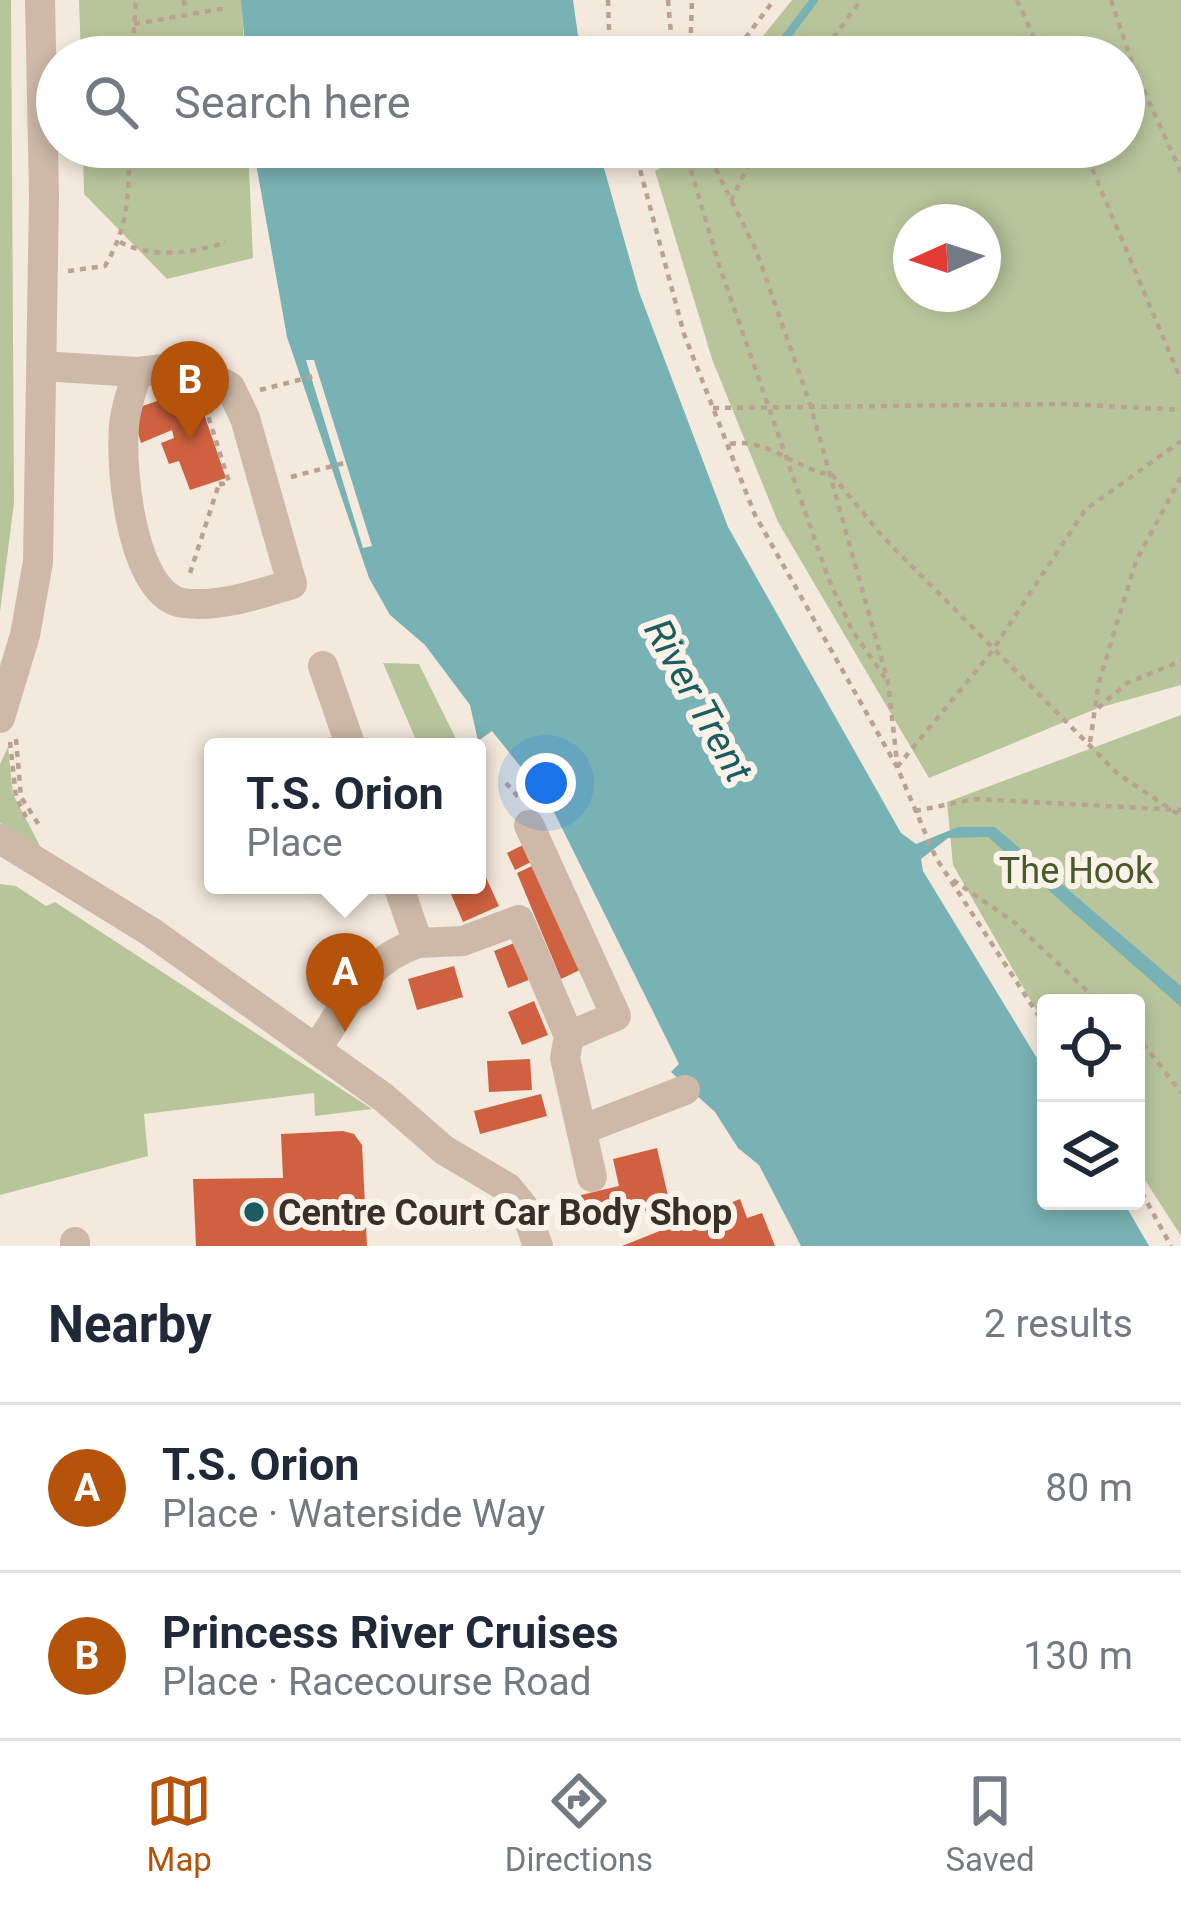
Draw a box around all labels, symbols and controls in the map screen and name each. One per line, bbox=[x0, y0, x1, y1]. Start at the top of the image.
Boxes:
search box bbox=[36, 36, 1145, 168]
icon: search bbox=[78, 69, 144, 135]
text: Search here bbox=[174, 76, 411, 129]
north arrow bbox=[893, 204, 1001, 312]
pin: B bbox=[151, 341, 229, 440]
water label: River Trent bbox=[635, 611, 762, 791]
popup bbox=[204, 738, 486, 894]
your location bbox=[516, 753, 576, 813]
text: T.S. Orion bbox=[246, 767, 444, 820]
text: Place bbox=[246, 820, 343, 866]
park label: The Hook bbox=[999, 850, 1154, 892]
pin: A bbox=[306, 933, 384, 1032]
map controls bbox=[1037, 994, 1145, 1210]
button: locate bbox=[1037, 994, 1145, 1102]
button: layers bbox=[1037, 1102, 1145, 1210]
place label: Centre Court Car Body Shop bbox=[278, 1192, 732, 1234]
marker: Centre Court Car Body Shop bbox=[241, 1199, 267, 1225]
text: Nearby bbox=[48, 1295, 212, 1354]
text: 2 results bbox=[984, 1301, 1133, 1347]
text: T.S. Orion bbox=[162, 1438, 360, 1491]
text: A bbox=[74, 1465, 100, 1511]
text: 80 m bbox=[1045, 1465, 1133, 1511]
text: Place · Waterside Way bbox=[162, 1491, 545, 1537]
text: Princess River Cruises bbox=[162, 1606, 619, 1659]
text: B bbox=[75, 1633, 99, 1679]
text: 130 m bbox=[1023, 1633, 1133, 1679]
text: Place · Racecourse Road bbox=[162, 1659, 592, 1705]
tab: Map bbox=[146, 1768, 212, 1879]
tab: Directions bbox=[505, 1768, 653, 1879]
tab: Saved bbox=[946, 1768, 1035, 1879]

